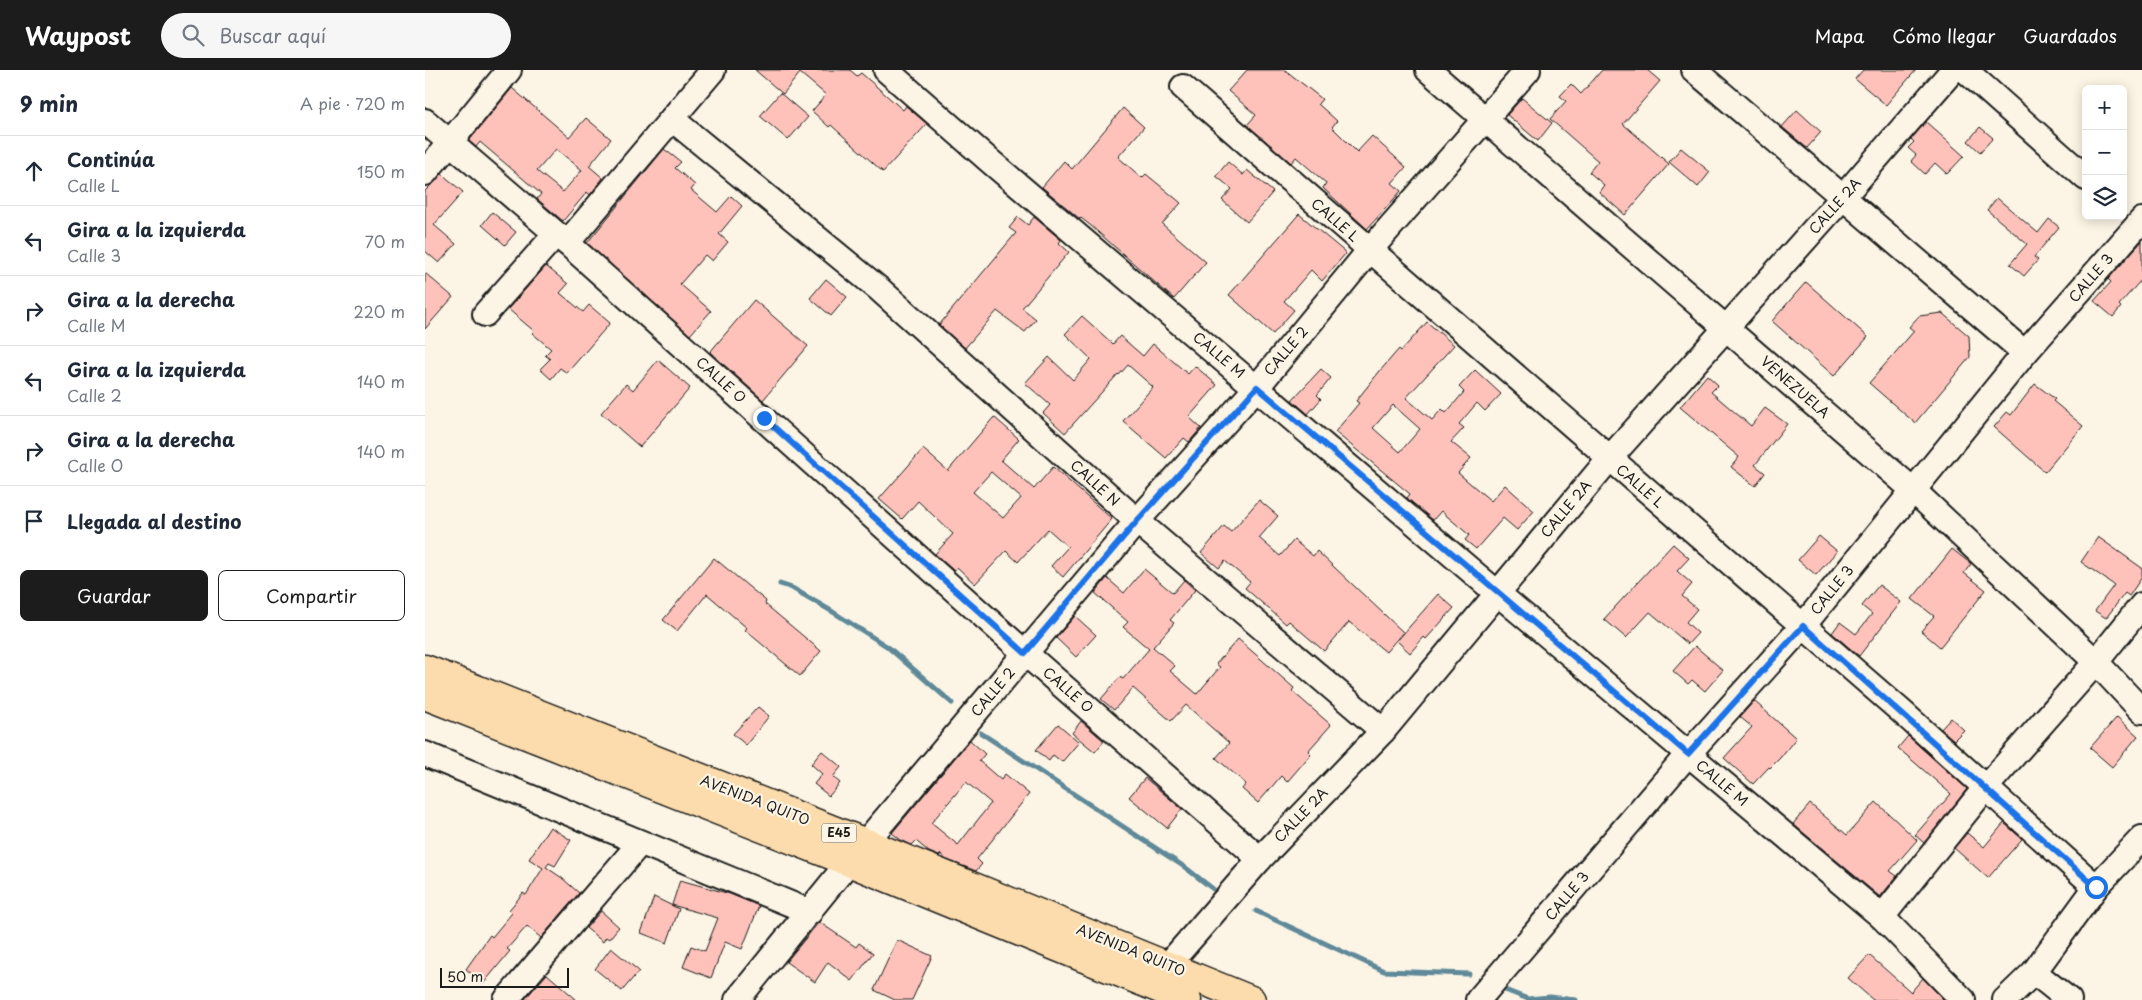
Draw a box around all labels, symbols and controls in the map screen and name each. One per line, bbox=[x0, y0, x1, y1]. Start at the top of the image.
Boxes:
search box bbox=[161, 13, 511, 58]
text: Waypost bbox=[25, 17, 131, 53]
icon: search bbox=[179, 21, 207, 49]
text: Buscar aquí bbox=[219, 21, 326, 49]
text: Mapa bbox=[1815, 22, 1864, 49]
text: Cómo llegar bbox=[1892, 22, 1995, 49]
text: Guardados bbox=[2023, 22, 2117, 49]
map controls bbox=[2082, 85, 2127, 220]
button: + bbox=[2082, 85, 2127, 130]
text: 9 min bbox=[20, 87, 78, 119]
text: A pie · 720 m bbox=[300, 91, 405, 115]
button: − bbox=[2082, 130, 2127, 175]
text: Continúa bbox=[67, 145, 155, 173]
icon: ahead bbox=[20, 157, 48, 185]
text: 150 m bbox=[357, 159, 405, 183]
text: Calle L bbox=[67, 173, 120, 197]
street label: CALLE 2A bbox=[1804, 173, 1866, 239]
button: layers bbox=[2082, 175, 2127, 220]
street label: CALLE L bbox=[1307, 193, 1364, 246]
text: Gira a la izquierda bbox=[67, 215, 246, 243]
icon: left bbox=[20, 227, 48, 255]
text: 70 m bbox=[365, 229, 405, 253]
text: Calle 3 bbox=[67, 243, 121, 267]
street label: CALLE 3 bbox=[2063, 249, 2118, 307]
text: Gira a la derecha bbox=[67, 285, 235, 313]
icon: right bbox=[20, 297, 48, 325]
text: 220 m bbox=[354, 299, 405, 323]
text: Calle M bbox=[67, 313, 126, 337]
street label: CALLE 2 bbox=[1259, 321, 1313, 380]
street label: CALLE M bbox=[1189, 326, 1250, 383]
street label: CALLE O bbox=[692, 351, 751, 408]
street label: VENEZUELA bbox=[1756, 351, 1835, 423]
text: Gira a la izquierda bbox=[67, 355, 246, 383]
icon: left bbox=[20, 367, 48, 395]
text: 140 m bbox=[357, 369, 405, 393]
text: Calle 2 bbox=[67, 383, 122, 407]
route end bbox=[753, 407, 776, 430]
text: Gira a la derecha bbox=[67, 425, 235, 453]
icon: right bbox=[20, 437, 48, 465]
text: 140 m bbox=[357, 439, 405, 463]
text: Calle O bbox=[67, 453, 123, 477]
street label: CALLE N bbox=[1066, 455, 1125, 511]
street label: CALLE L bbox=[1612, 459, 1669, 512]
street label: CALLE 2A bbox=[1535, 475, 1596, 542]
icon: arrive bbox=[20, 507, 48, 535]
text: Llegada al destino bbox=[67, 507, 241, 535]
street label: CALLE 3 bbox=[1805, 560, 1858, 619]
button: Guardar bbox=[20, 570, 208, 621]
button: Compartir bbox=[218, 570, 405, 621]
street label: CALLE 2 bbox=[966, 662, 1020, 721]
street label: CALLE O bbox=[1039, 662, 1098, 717]
street label: CALLE M bbox=[1692, 754, 1753, 811]
street label: AVENIDA QUITO bbox=[697, 769, 813, 830]
street label: CALLE 2A bbox=[1269, 782, 1333, 847]
road number: E45 bbox=[821, 824, 857, 842]
street label: CALLE 3 bbox=[1540, 866, 1594, 925]
route start bbox=[2085, 876, 2108, 899]
street label: AVENIDA QUITO bbox=[1074, 918, 1189, 981]
scale bar bbox=[440, 965, 569, 988]
text: 50 m bbox=[447, 966, 483, 987]

